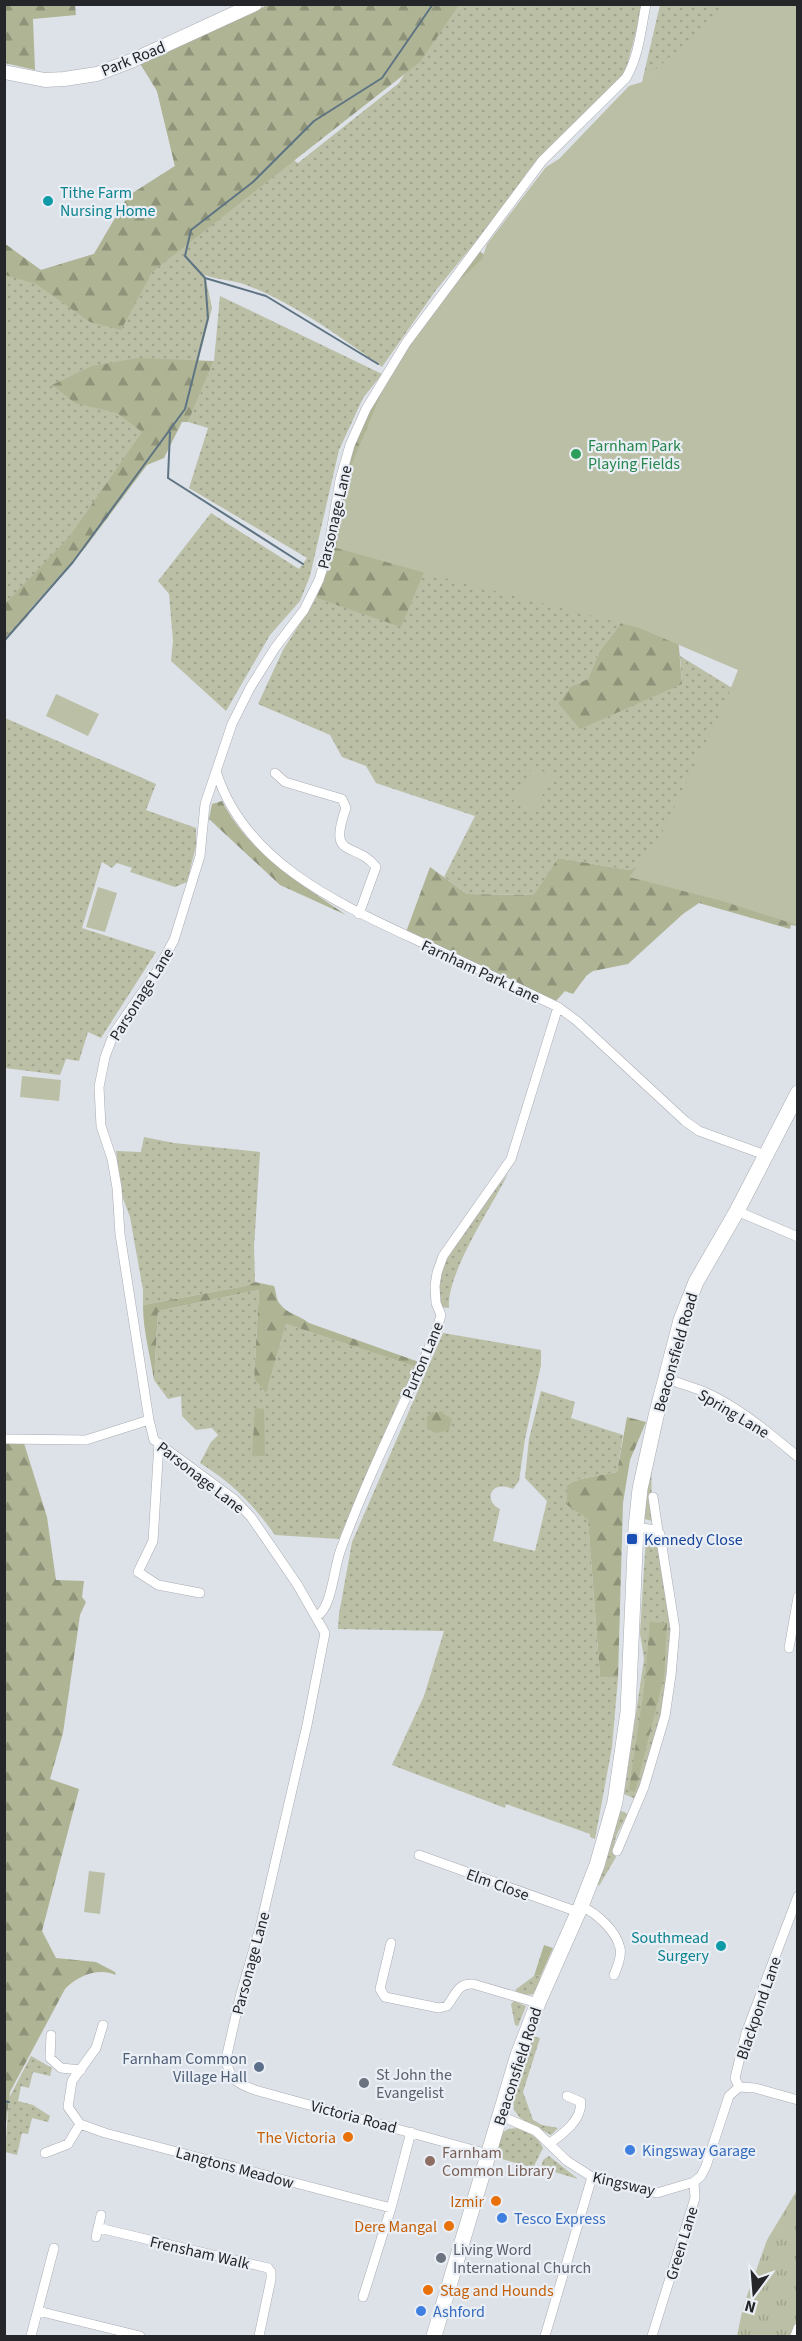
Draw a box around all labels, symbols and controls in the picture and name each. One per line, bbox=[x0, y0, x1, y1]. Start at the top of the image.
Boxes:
street label: Park Road bbox=[98, 36, 169, 82]
place label: Tithe Farm Nursing Home bbox=[60, 182, 156, 222]
marker: Tithe Farm Nursing Home bbox=[41, 194, 55, 208]
place label: Farnham Park Playing Fields bbox=[588, 435, 681, 475]
marker: Farnham Park Playing Fields bbox=[569, 447, 583, 461]
street label: Parsonage Lane bbox=[312, 463, 358, 571]
street label: Farnham Park Lane bbox=[418, 935, 544, 1009]
street label: Parsonage Lane bbox=[105, 944, 179, 1045]
street label: Beaconsfield Road bbox=[648, 1290, 704, 1415]
street label: Purton Lane bbox=[397, 1318, 449, 1402]
street label: Spring Lane bbox=[694, 1384, 773, 1444]
street label: Parsonage Lane bbox=[152, 1437, 249, 1519]
place label: Kennedy Close bbox=[644, 1529, 743, 1551]
marker: Kennedy Close bbox=[625, 1532, 639, 1546]
street label: Elm Close bbox=[463, 1863, 532, 1906]
street label: Parsonage Lane bbox=[227, 1909, 275, 2017]
place label: Southmead Surgery bbox=[631, 1927, 710, 1967]
marker: Southmead Surgery bbox=[714, 1939, 728, 1953]
street label: Blackpond Lane bbox=[731, 1954, 787, 2063]
street label: Beaconsfield Road bbox=[488, 2004, 547, 2128]
place label: Farnham Common Village Hall bbox=[122, 2048, 247, 2088]
marker: Farnham Common Village Hall bbox=[252, 2060, 266, 2074]
place label: St John the Evangelist bbox=[376, 2064, 452, 2104]
marker: St John the Evangelist bbox=[357, 2076, 371, 2090]
street label: Victoria Road bbox=[308, 2095, 399, 2139]
place label: The Victoria bbox=[257, 2127, 336, 2149]
marker: The Victoria bbox=[341, 2130, 355, 2144]
place label: Kingsway Garage bbox=[642, 2140, 756, 2162]
street label: Langtons Meadow bbox=[173, 2142, 297, 2194]
place label: Farnham Common Library bbox=[442, 2142, 555, 2182]
marker: Kingsway Garage bbox=[623, 2143, 637, 2157]
marker: Farnham Common Library bbox=[423, 2154, 437, 2168]
street label: Kingsway bbox=[590, 2166, 658, 2202]
place label: Izmir bbox=[450, 2191, 484, 2213]
marker: Izmir bbox=[489, 2194, 503, 2208]
street label: Green Lane bbox=[660, 2204, 704, 2283]
place label: Tesco Express bbox=[514, 2208, 606, 2230]
marker: Tesco Express bbox=[495, 2211, 509, 2225]
place label: Dere Mangal bbox=[354, 2216, 437, 2238]
marker: Dere Mangal bbox=[442, 2219, 456, 2233]
street label: Frensham Walk bbox=[148, 2231, 252, 2275]
place label: Living Word International Church bbox=[453, 2239, 591, 2279]
marker: Living Word International Church bbox=[434, 2251, 448, 2265]
north arrow bbox=[724, 2263, 784, 2323]
place label: Stag and Hounds bbox=[440, 2280, 554, 2302]
marker: Stag and Hounds bbox=[421, 2283, 435, 2297]
text: N bbox=[742, 2294, 758, 2318]
place label: Ashford bbox=[433, 2301, 485, 2323]
marker: Ashford bbox=[414, 2304, 428, 2318]

